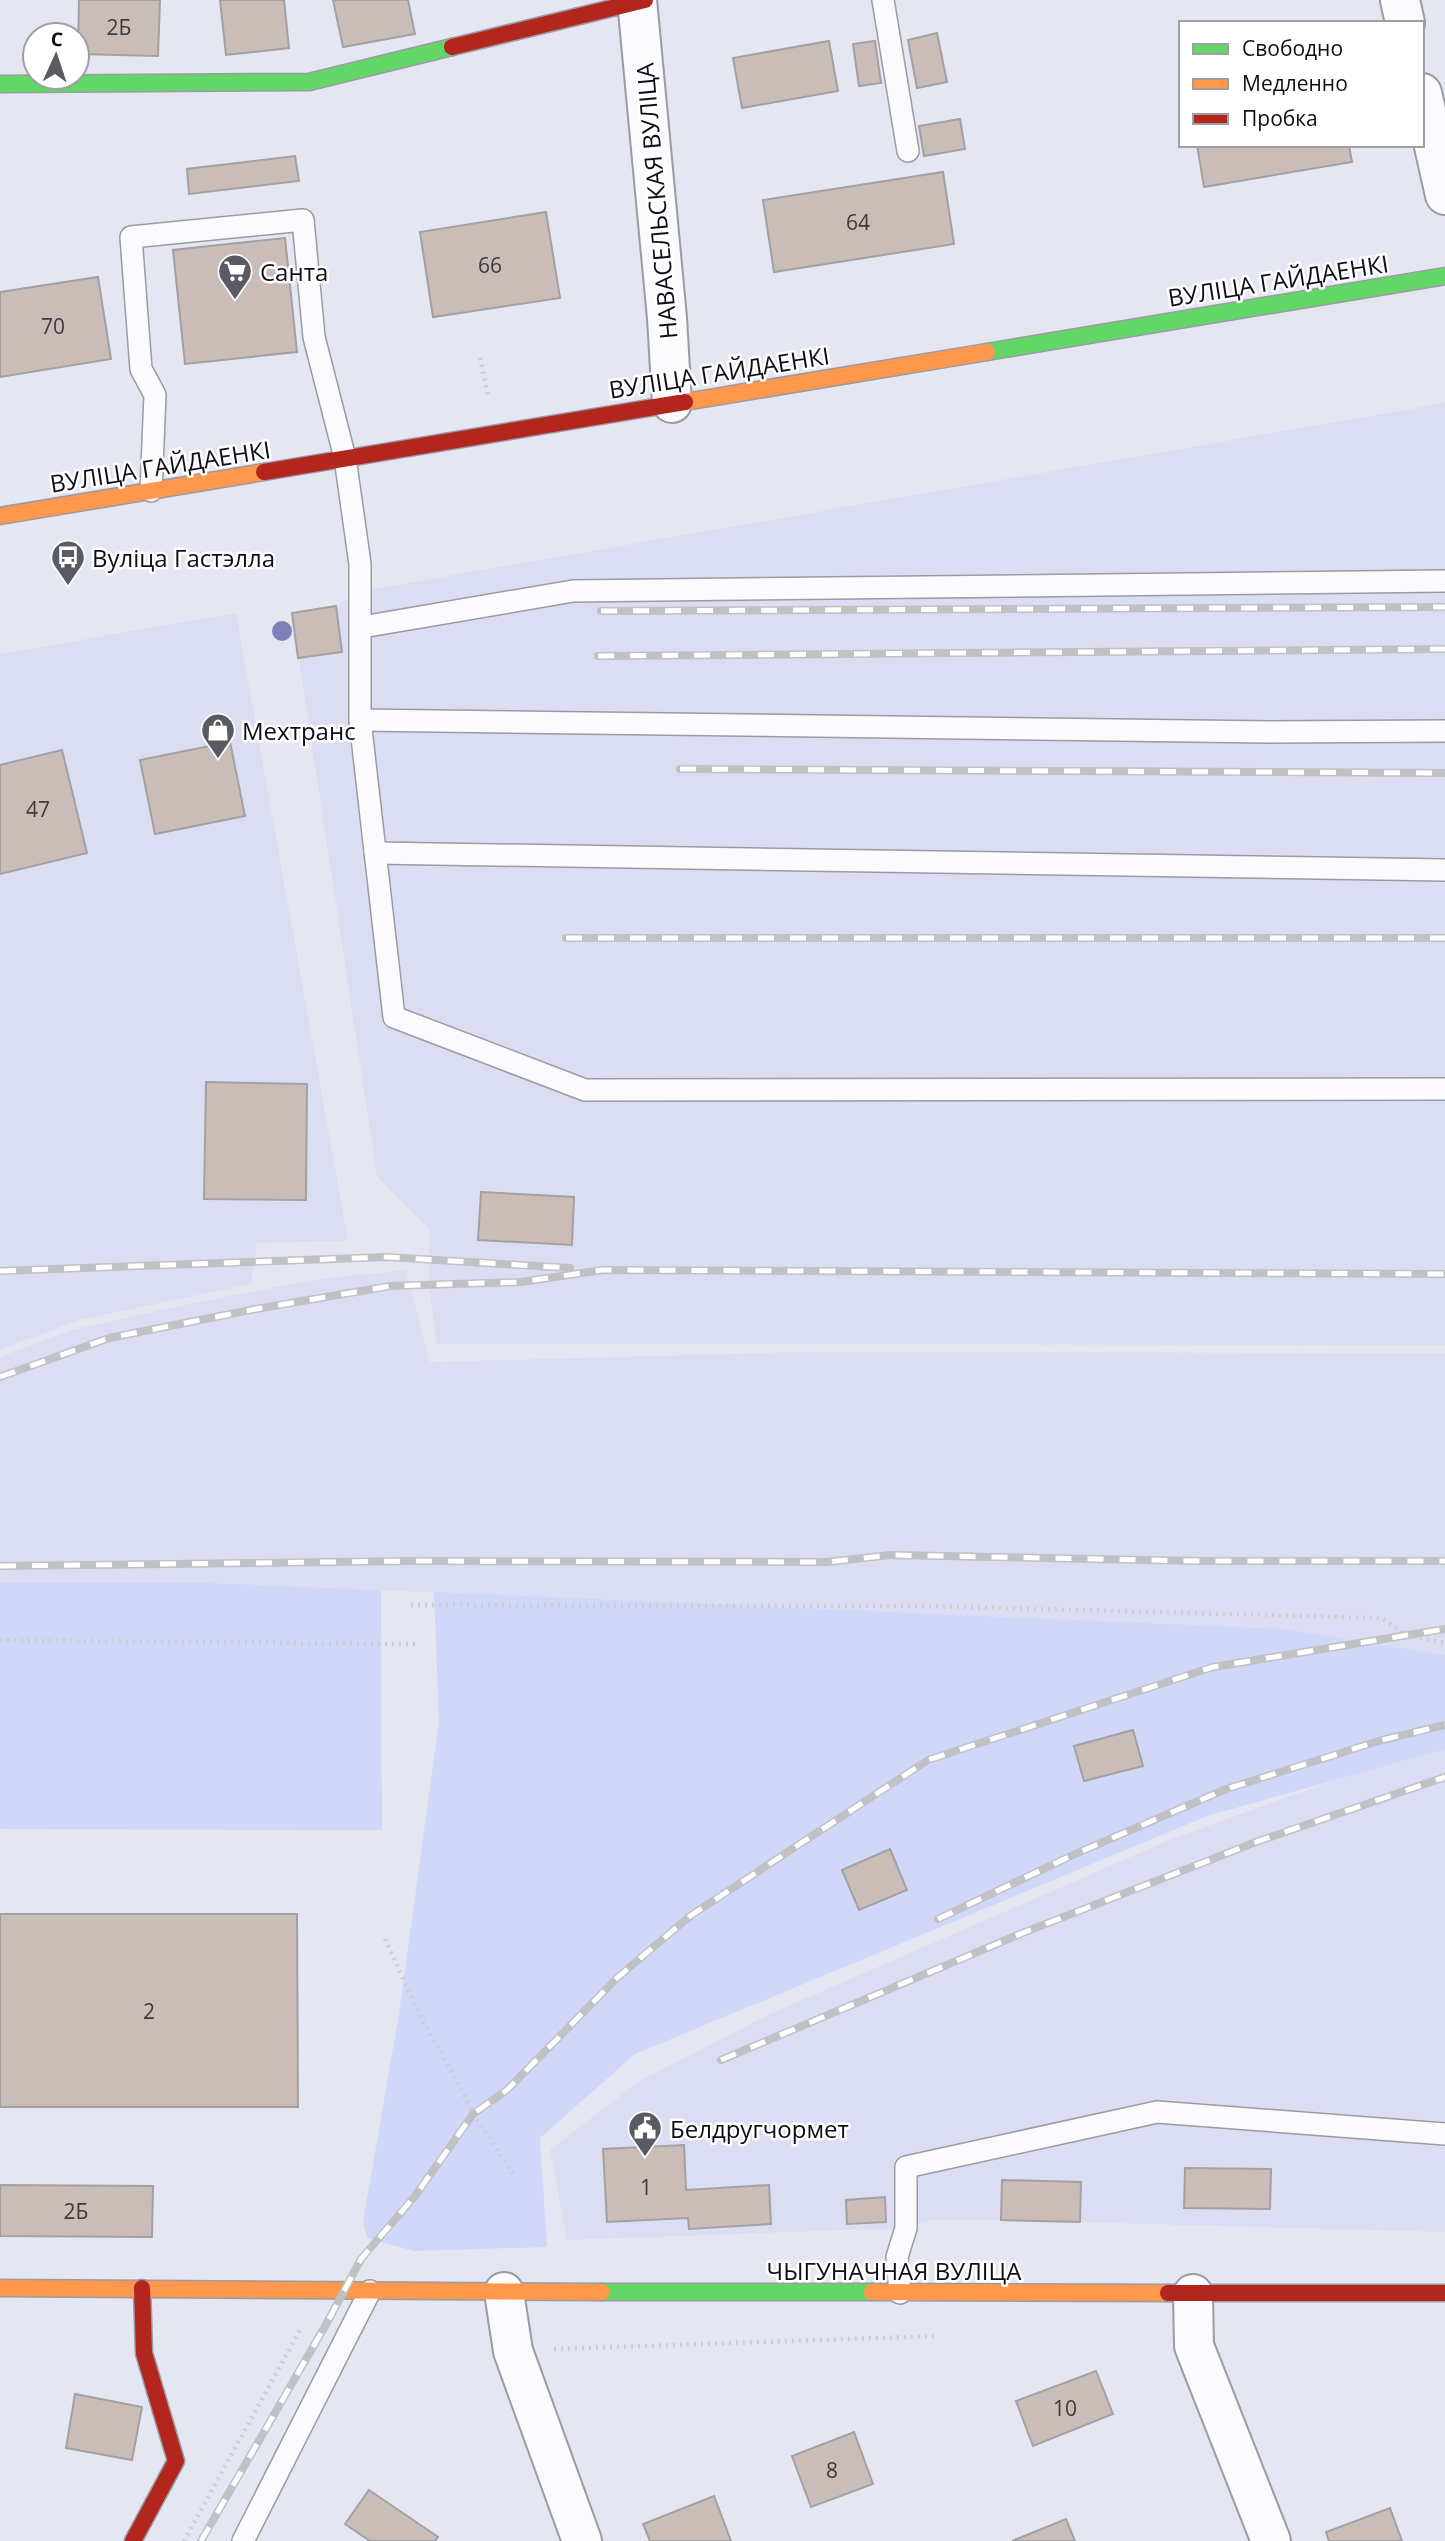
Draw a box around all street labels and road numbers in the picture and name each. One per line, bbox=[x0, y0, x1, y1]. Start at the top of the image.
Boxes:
street label: НАВАСЕЛЬСКАЯ ВУЛІЦА bbox=[627, 61, 685, 341]
street label: ВУЛІЦА ГАЙДАЕНКІ bbox=[1165, 246, 1391, 314]
street label: ВУЛІЦА ГАЙДАЕНКІ bbox=[606, 338, 832, 406]
street label: ВУЛІЦА ГАЙДАЕНКІ bbox=[47, 432, 273, 500]
street label: ЧЫГУНАЧНАЯ ВУЛІЦА bbox=[767, 2254, 1022, 2287]

